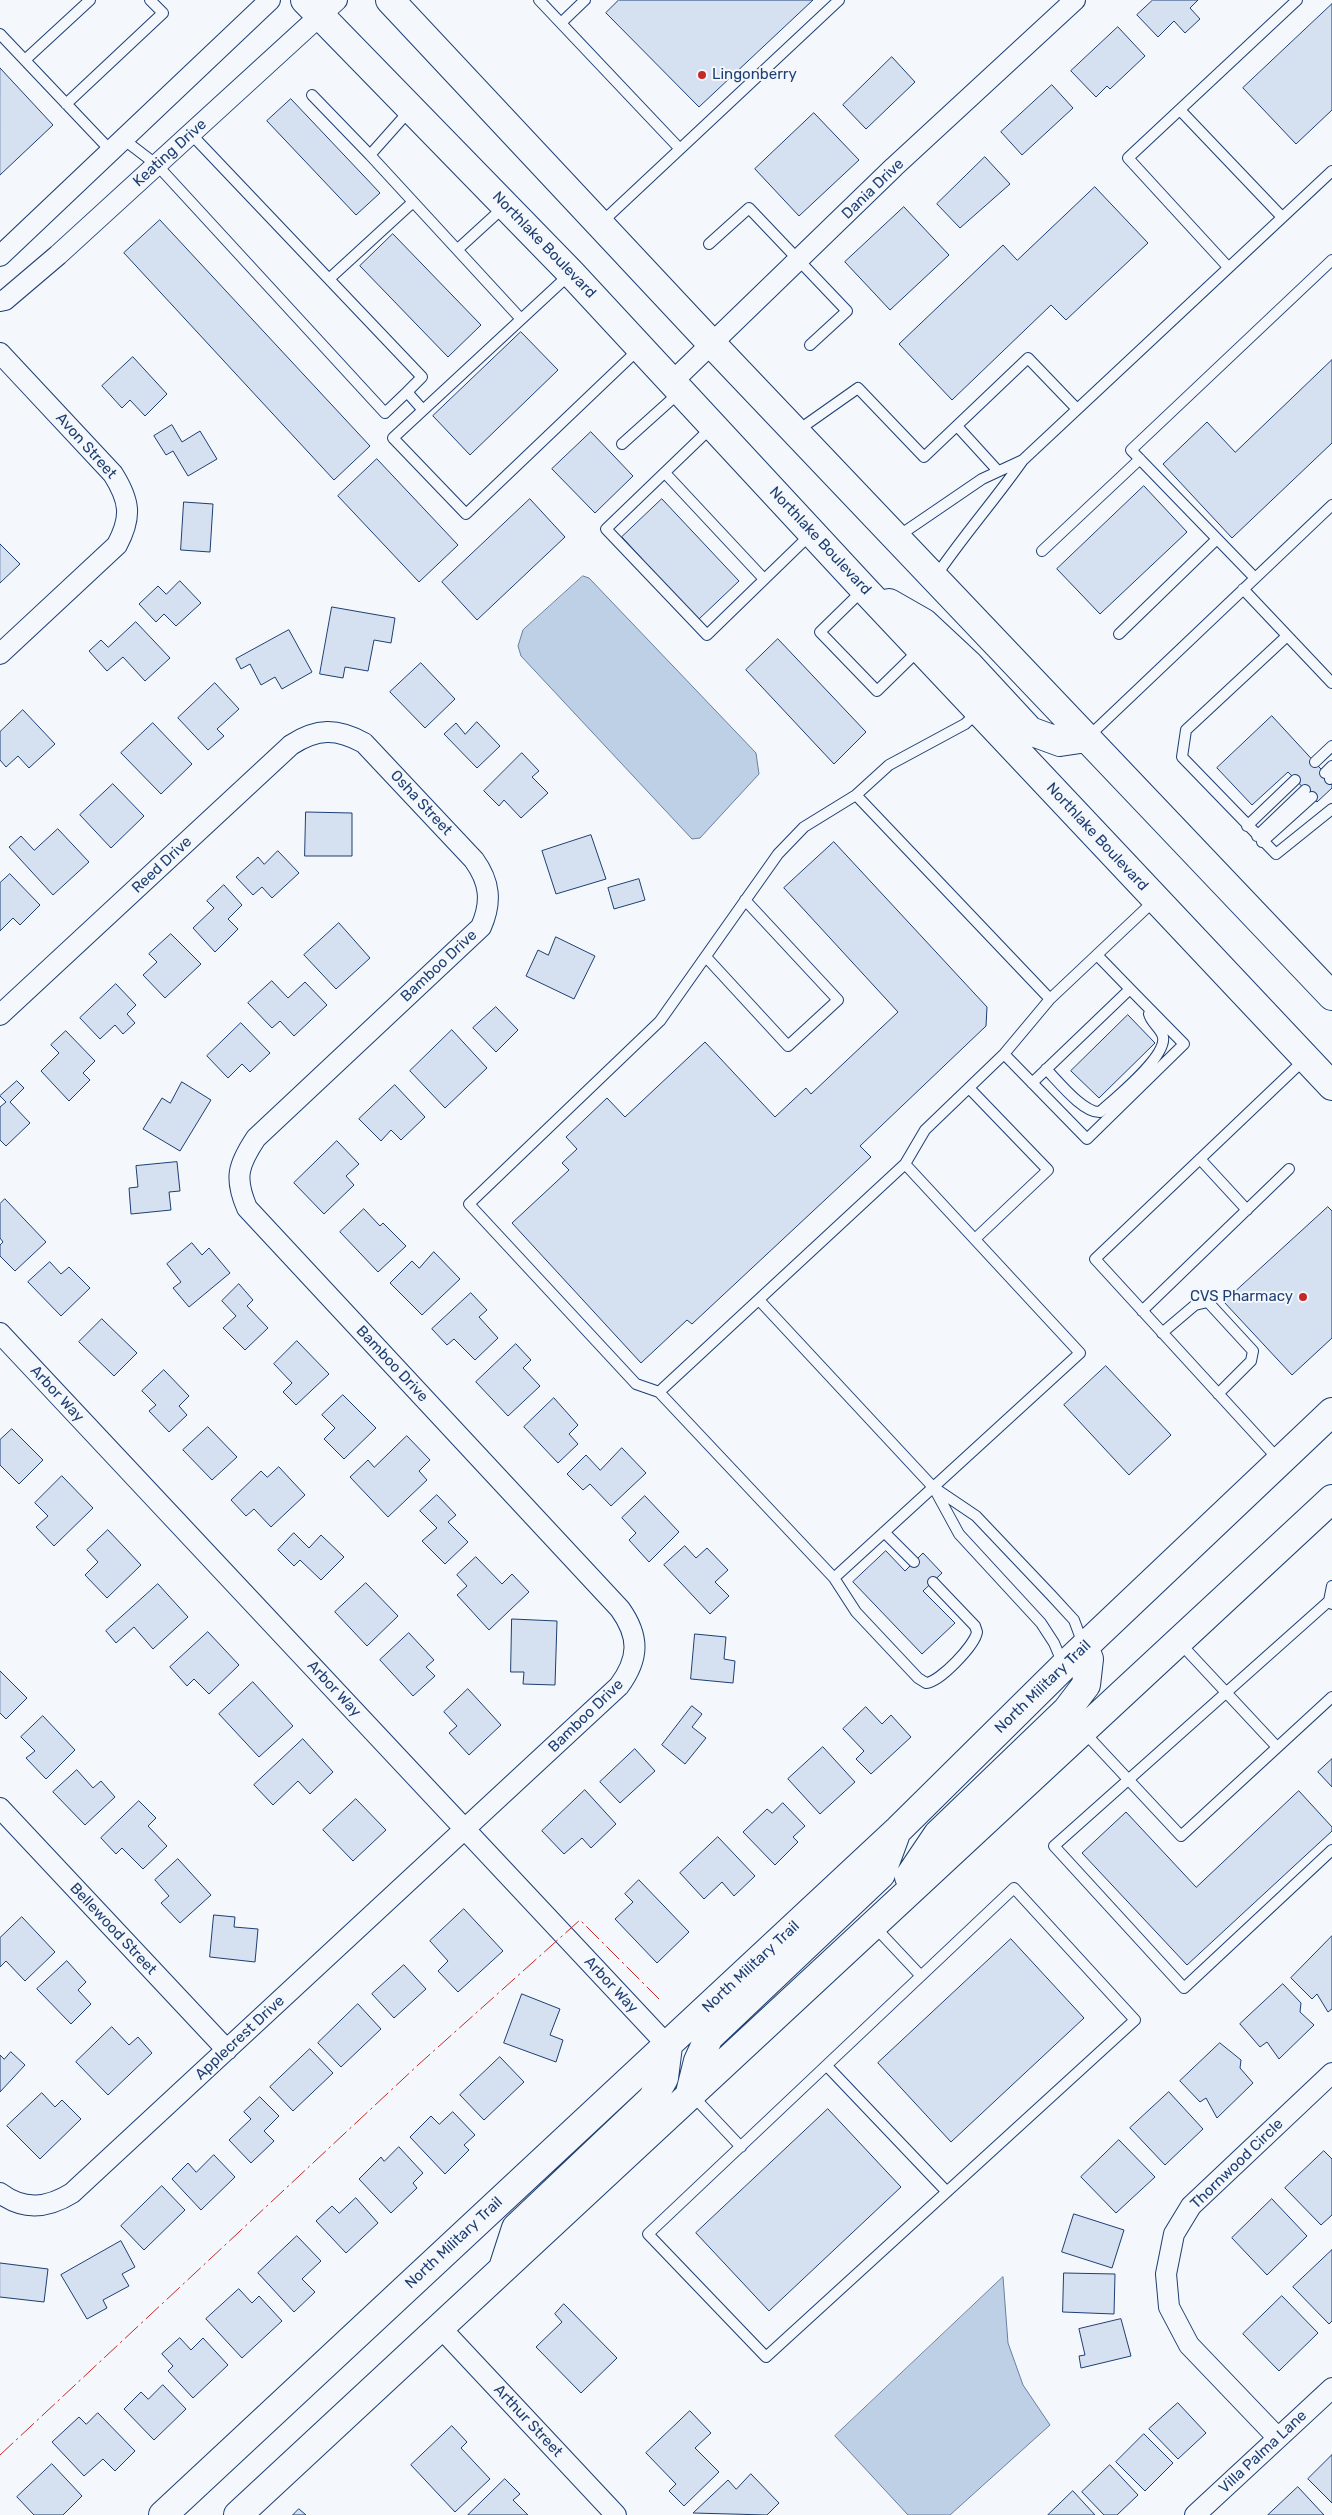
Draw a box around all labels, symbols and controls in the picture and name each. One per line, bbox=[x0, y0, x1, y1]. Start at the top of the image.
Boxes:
place label: Lingonberry bbox=[712, 66, 797, 84]
marker: Lingonberry bbox=[696, 69, 708, 81]
street label: Keating Drive bbox=[130, 115, 210, 191]
street label: Dania Drive bbox=[838, 155, 908, 223]
street label: Northlake Boulevard bbox=[488, 188, 600, 302]
street label: Avon Street bbox=[52, 409, 120, 483]
street label: Northlake Boulevard bbox=[765, 483, 875, 599]
street label: Osha Street bbox=[386, 767, 456, 839]
street label: Northlake Boulevard bbox=[1042, 779, 1152, 895]
street label: Reed Drive bbox=[128, 833, 196, 897]
street label: Bamboo Drive bbox=[397, 926, 481, 1006]
place label: CVS Pharmacy bbox=[1190, 1288, 1293, 1306]
marker: CVS Pharmacy bbox=[1297, 1291, 1309, 1303]
street label: Bamboo Drive bbox=[352, 1322, 432, 1406]
street label: Arbor Way bbox=[26, 1362, 88, 1426]
street label: North Military Trail bbox=[991, 1637, 1095, 1737]
street label: Arbor Way bbox=[303, 1657, 365, 1721]
street label: Bamboo Drive bbox=[545, 1676, 627, 1756]
street label: Bellewood Street bbox=[66, 1879, 160, 1979]
street label: North Military Trail bbox=[699, 1917, 803, 2017]
street label: Arbor Way bbox=[580, 1953, 642, 2017]
street label: Applecrest Drive bbox=[192, 1992, 288, 2084]
street label: Thornwood Circle bbox=[1187, 2115, 1287, 2213]
street label: North Military Trail bbox=[402, 2193, 506, 2293]
street label: Arthur Street bbox=[490, 2381, 566, 2461]
street label: Villa Palma Lane bbox=[1215, 2407, 1311, 2497]

